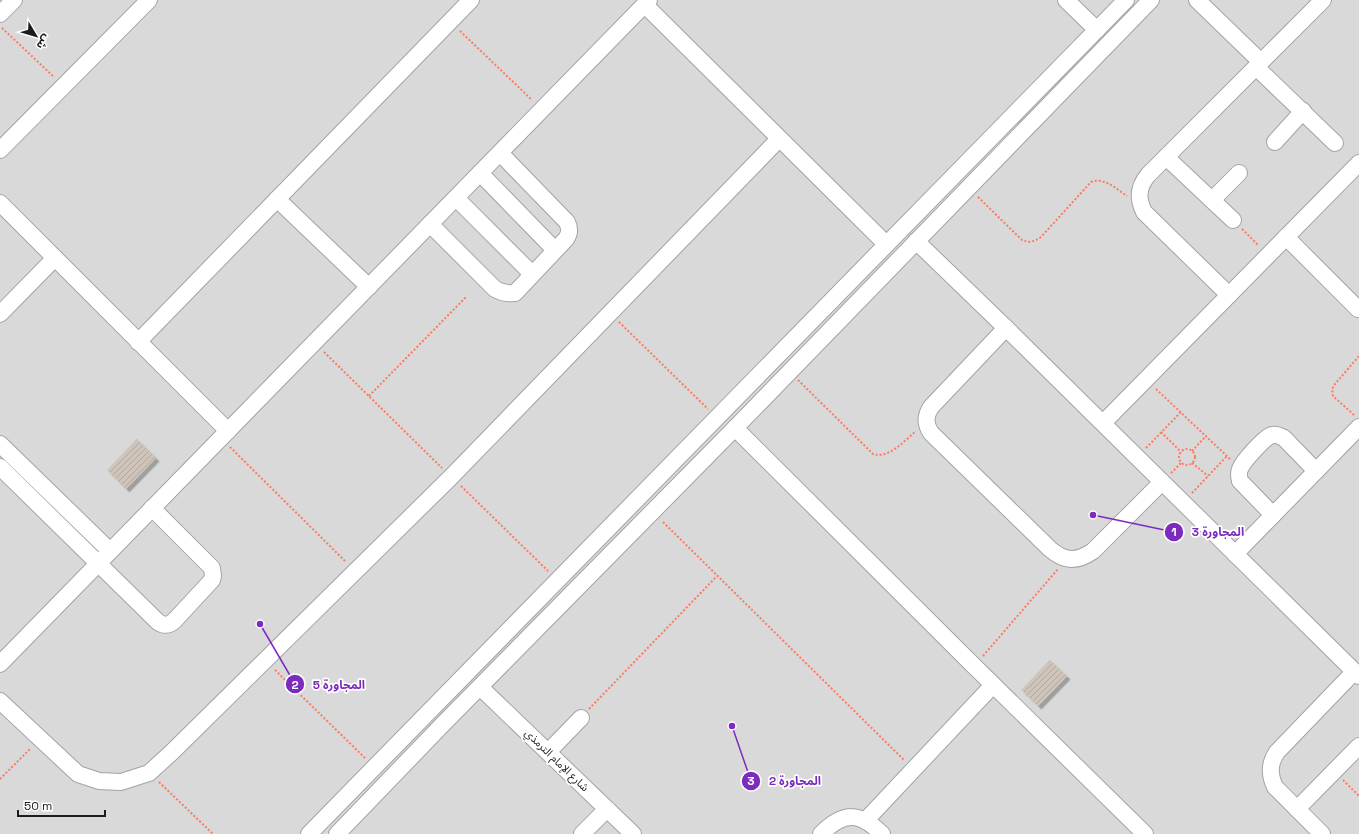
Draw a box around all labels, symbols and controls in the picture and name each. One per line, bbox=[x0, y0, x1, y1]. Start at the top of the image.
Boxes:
north arrow bbox=[16, 16, 56, 56]
text: ش bbox=[34, 32, 54, 52]
callout: المجاورة 3 bbox=[1164, 520, 1252, 544]
text: 1 bbox=[1171, 524, 1177, 540]
text: المجاورة 3 bbox=[1192, 524, 1244, 540]
callout: المجاورة 5 bbox=[285, 672, 373, 696]
text: 2 bbox=[291, 677, 299, 693]
text: المجاورة 5 bbox=[313, 677, 365, 693]
street label: شارع الإمام الترمذي bbox=[520, 726, 592, 796]
callout: المجاورة 2 bbox=[741, 769, 830, 793]
text: 3 bbox=[747, 773, 755, 789]
text: المجاورة 2 bbox=[769, 773, 821, 789]
scale bar bbox=[18, 792, 105, 818]
text: 50 m bbox=[24, 798, 52, 814]

